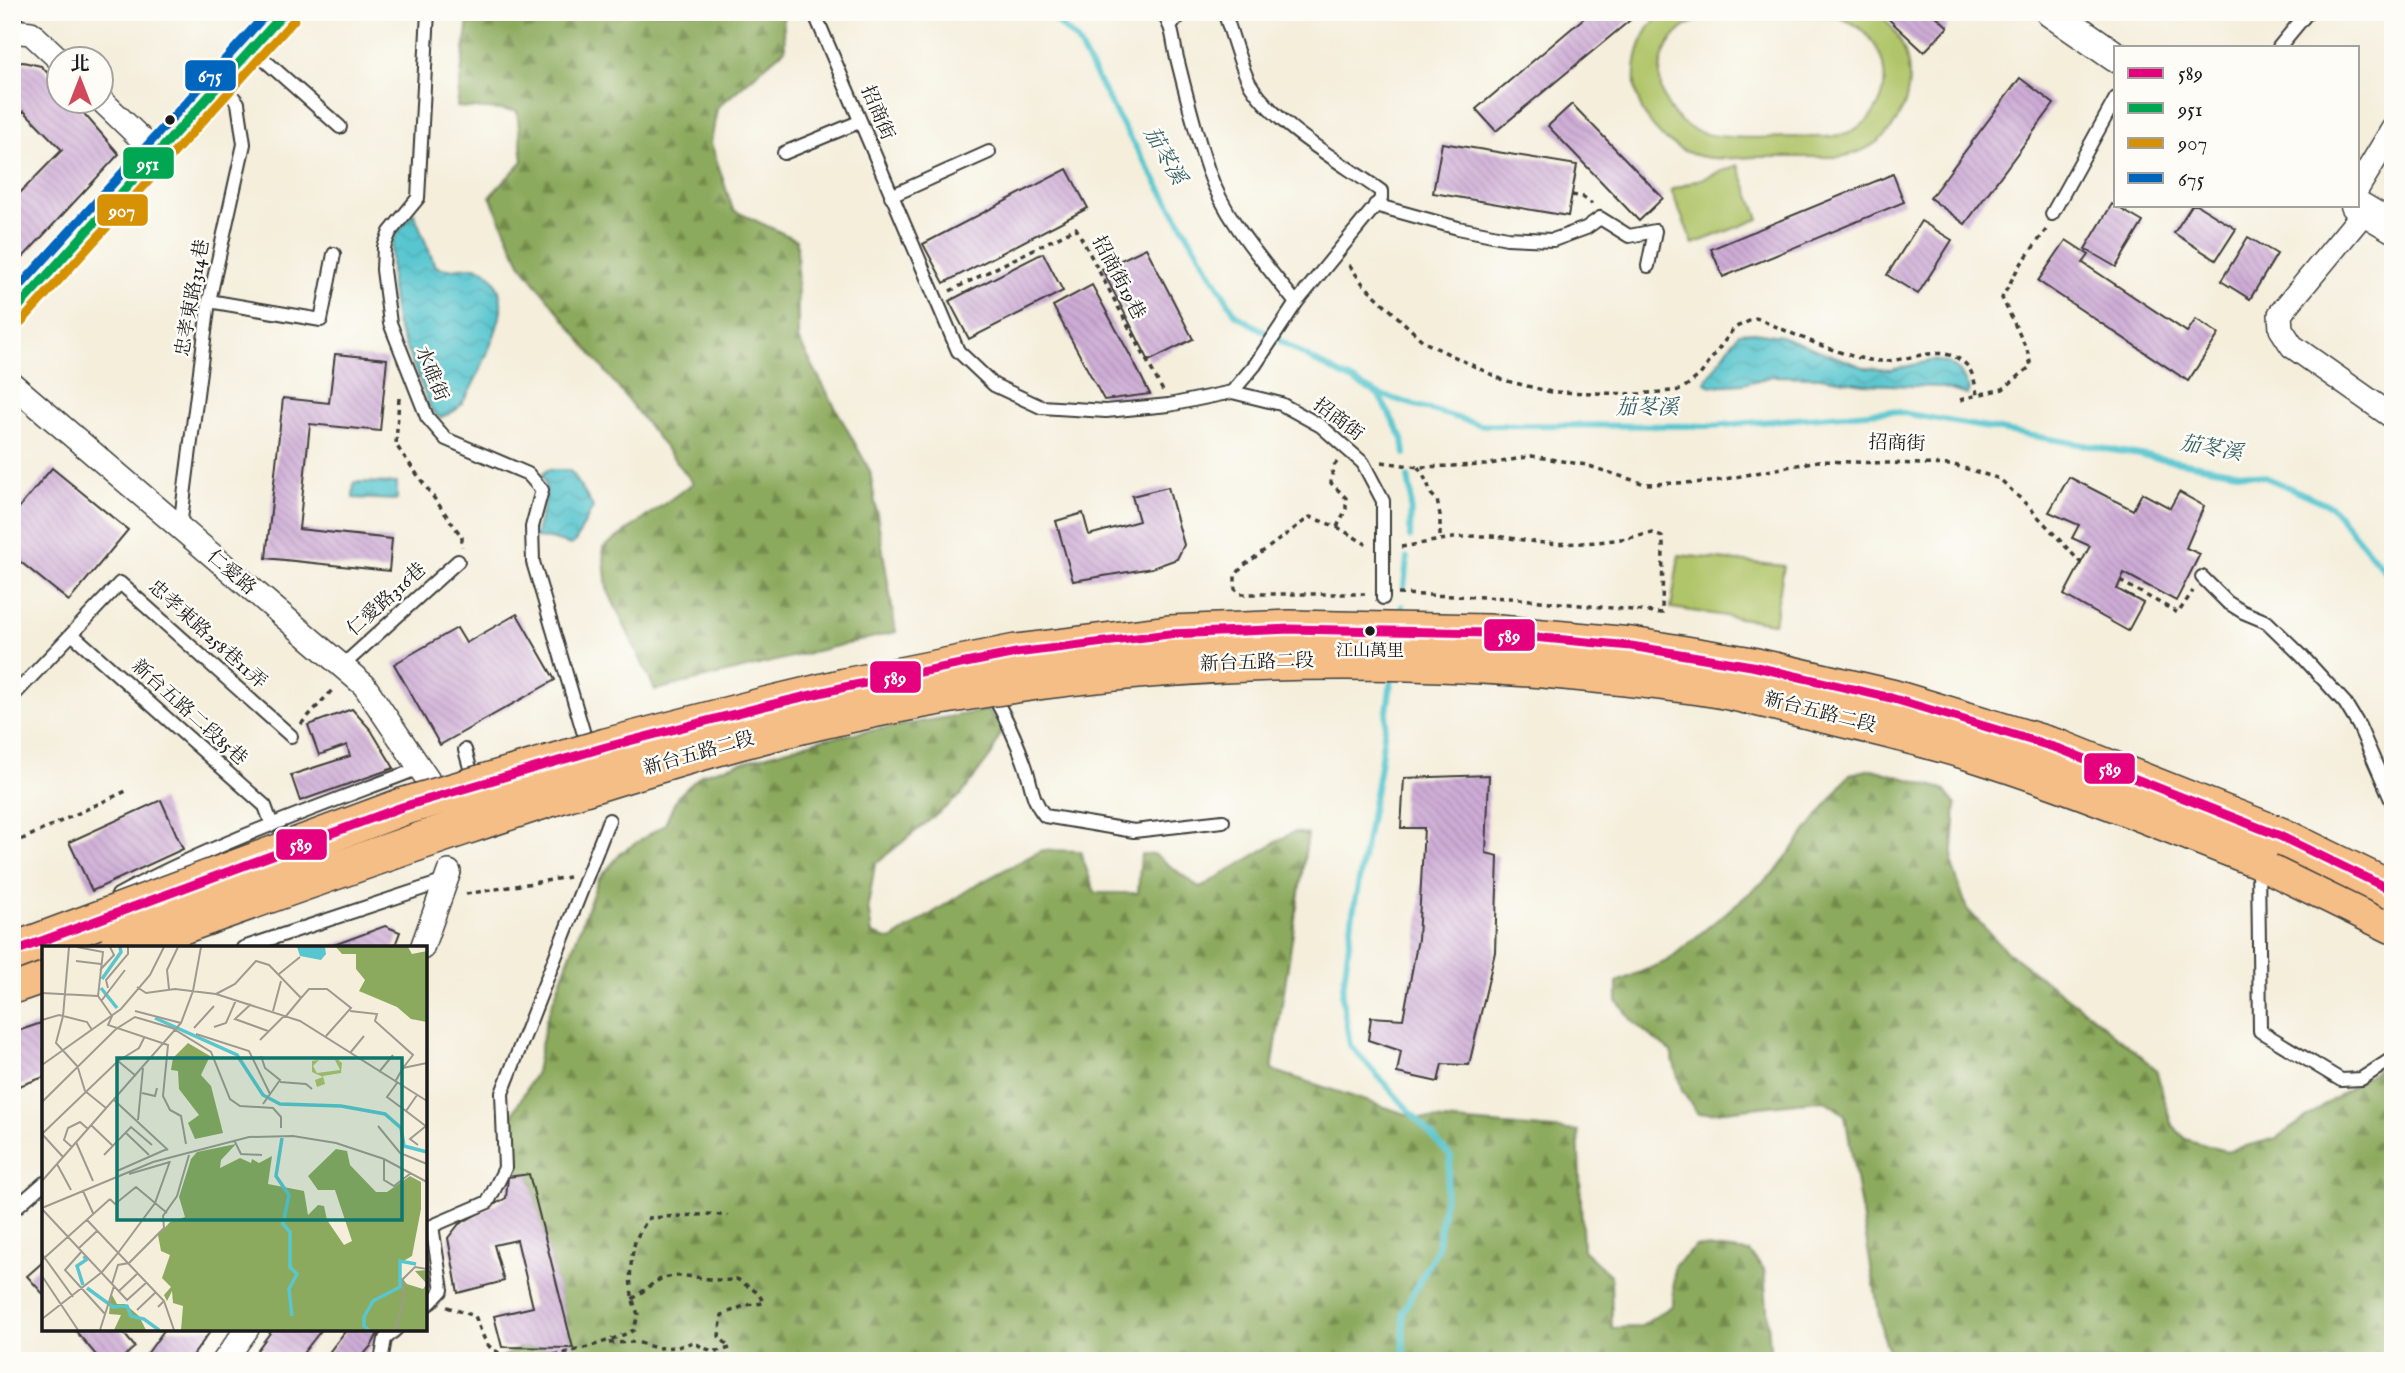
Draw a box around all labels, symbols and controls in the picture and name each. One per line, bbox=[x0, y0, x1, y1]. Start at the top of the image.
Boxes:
north arrow bbox=[46, 46, 116, 116]
legend bbox=[2114, 46, 2360, 206]
text: 北 bbox=[70, 53, 90, 77]
line badge: 675 bbox=[184, 59, 237, 92]
text: 589 bbox=[2178, 61, 2203, 88]
text: 675 bbox=[198, 65, 222, 89]
street label: 招商街 bbox=[855, 82, 899, 144]
text: 951 bbox=[2177, 97, 2203, 124]
unlabelled marker bbox=[163, 113, 177, 127]
water label: 茄苳溪 bbox=[1137, 122, 1192, 192]
text: 907 bbox=[2177, 131, 2207, 158]
line badge: 951 bbox=[122, 146, 175, 180]
text: 951 bbox=[136, 153, 159, 177]
text: 675 bbox=[2178, 167, 2205, 194]
line badge: 907 bbox=[96, 193, 149, 227]
text: 907 bbox=[108, 200, 135, 224]
street label: 招商街19巷 bbox=[1086, 232, 1150, 324]
street label: 忠孝東路314巷 bbox=[171, 238, 215, 358]
street label: 水碓街 bbox=[409, 343, 453, 405]
street label: 招商街 bbox=[1308, 393, 1368, 447]
water label: 茄苳溪 bbox=[1616, 395, 1680, 422]
water label: 茄苳溪 bbox=[2178, 430, 2246, 468]
street label: 招商街 bbox=[1868, 431, 1926, 457]
street label: 仁愛路 bbox=[202, 545, 260, 601]
street label: 仁愛路316巷 bbox=[342, 558, 432, 642]
street label: 忠孝東路258巷11弄 bbox=[143, 575, 271, 695]
line badge: 589 bbox=[1483, 618, 1536, 652]
marker: 江山萬里 bbox=[1363, 624, 1377, 638]
text: 589 bbox=[1498, 625, 1520, 649]
place label: 江山萬里 bbox=[1336, 641, 1404, 662]
street label: 新台五路二段 bbox=[1200, 649, 1314, 677]
street label: 新台五路二段85巷 bbox=[126, 655, 252, 771]
line badge: 589 bbox=[869, 660, 922, 694]
text: 589 bbox=[884, 667, 906, 691]
street label: 新台五路二段 bbox=[1762, 688, 1878, 738]
street label: 新台五路二段 bbox=[641, 727, 757, 781]
line badge: 589 bbox=[2083, 752, 2136, 785]
text: 589 bbox=[2099, 758, 2121, 782]
line badge: 589 bbox=[275, 828, 328, 861]
text: 589 bbox=[290, 834, 312, 858]
inset map bbox=[42, 946, 427, 1331]

